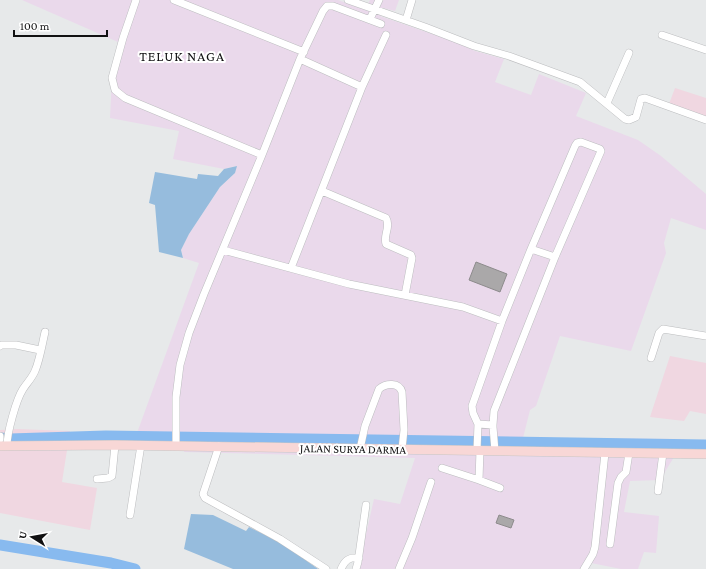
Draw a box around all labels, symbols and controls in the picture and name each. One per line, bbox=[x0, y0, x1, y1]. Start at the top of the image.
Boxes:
scale bar bbox=[14, 12, 107, 38]
text: 100 m bbox=[20, 19, 50, 33]
district label: TELUK NAGA bbox=[139, 48, 225, 64]
street label: JALAN SURYA DARMA bbox=[299, 441, 406, 457]
north arrow bbox=[12, 517, 52, 557]
text: U bbox=[16, 530, 29, 540]

